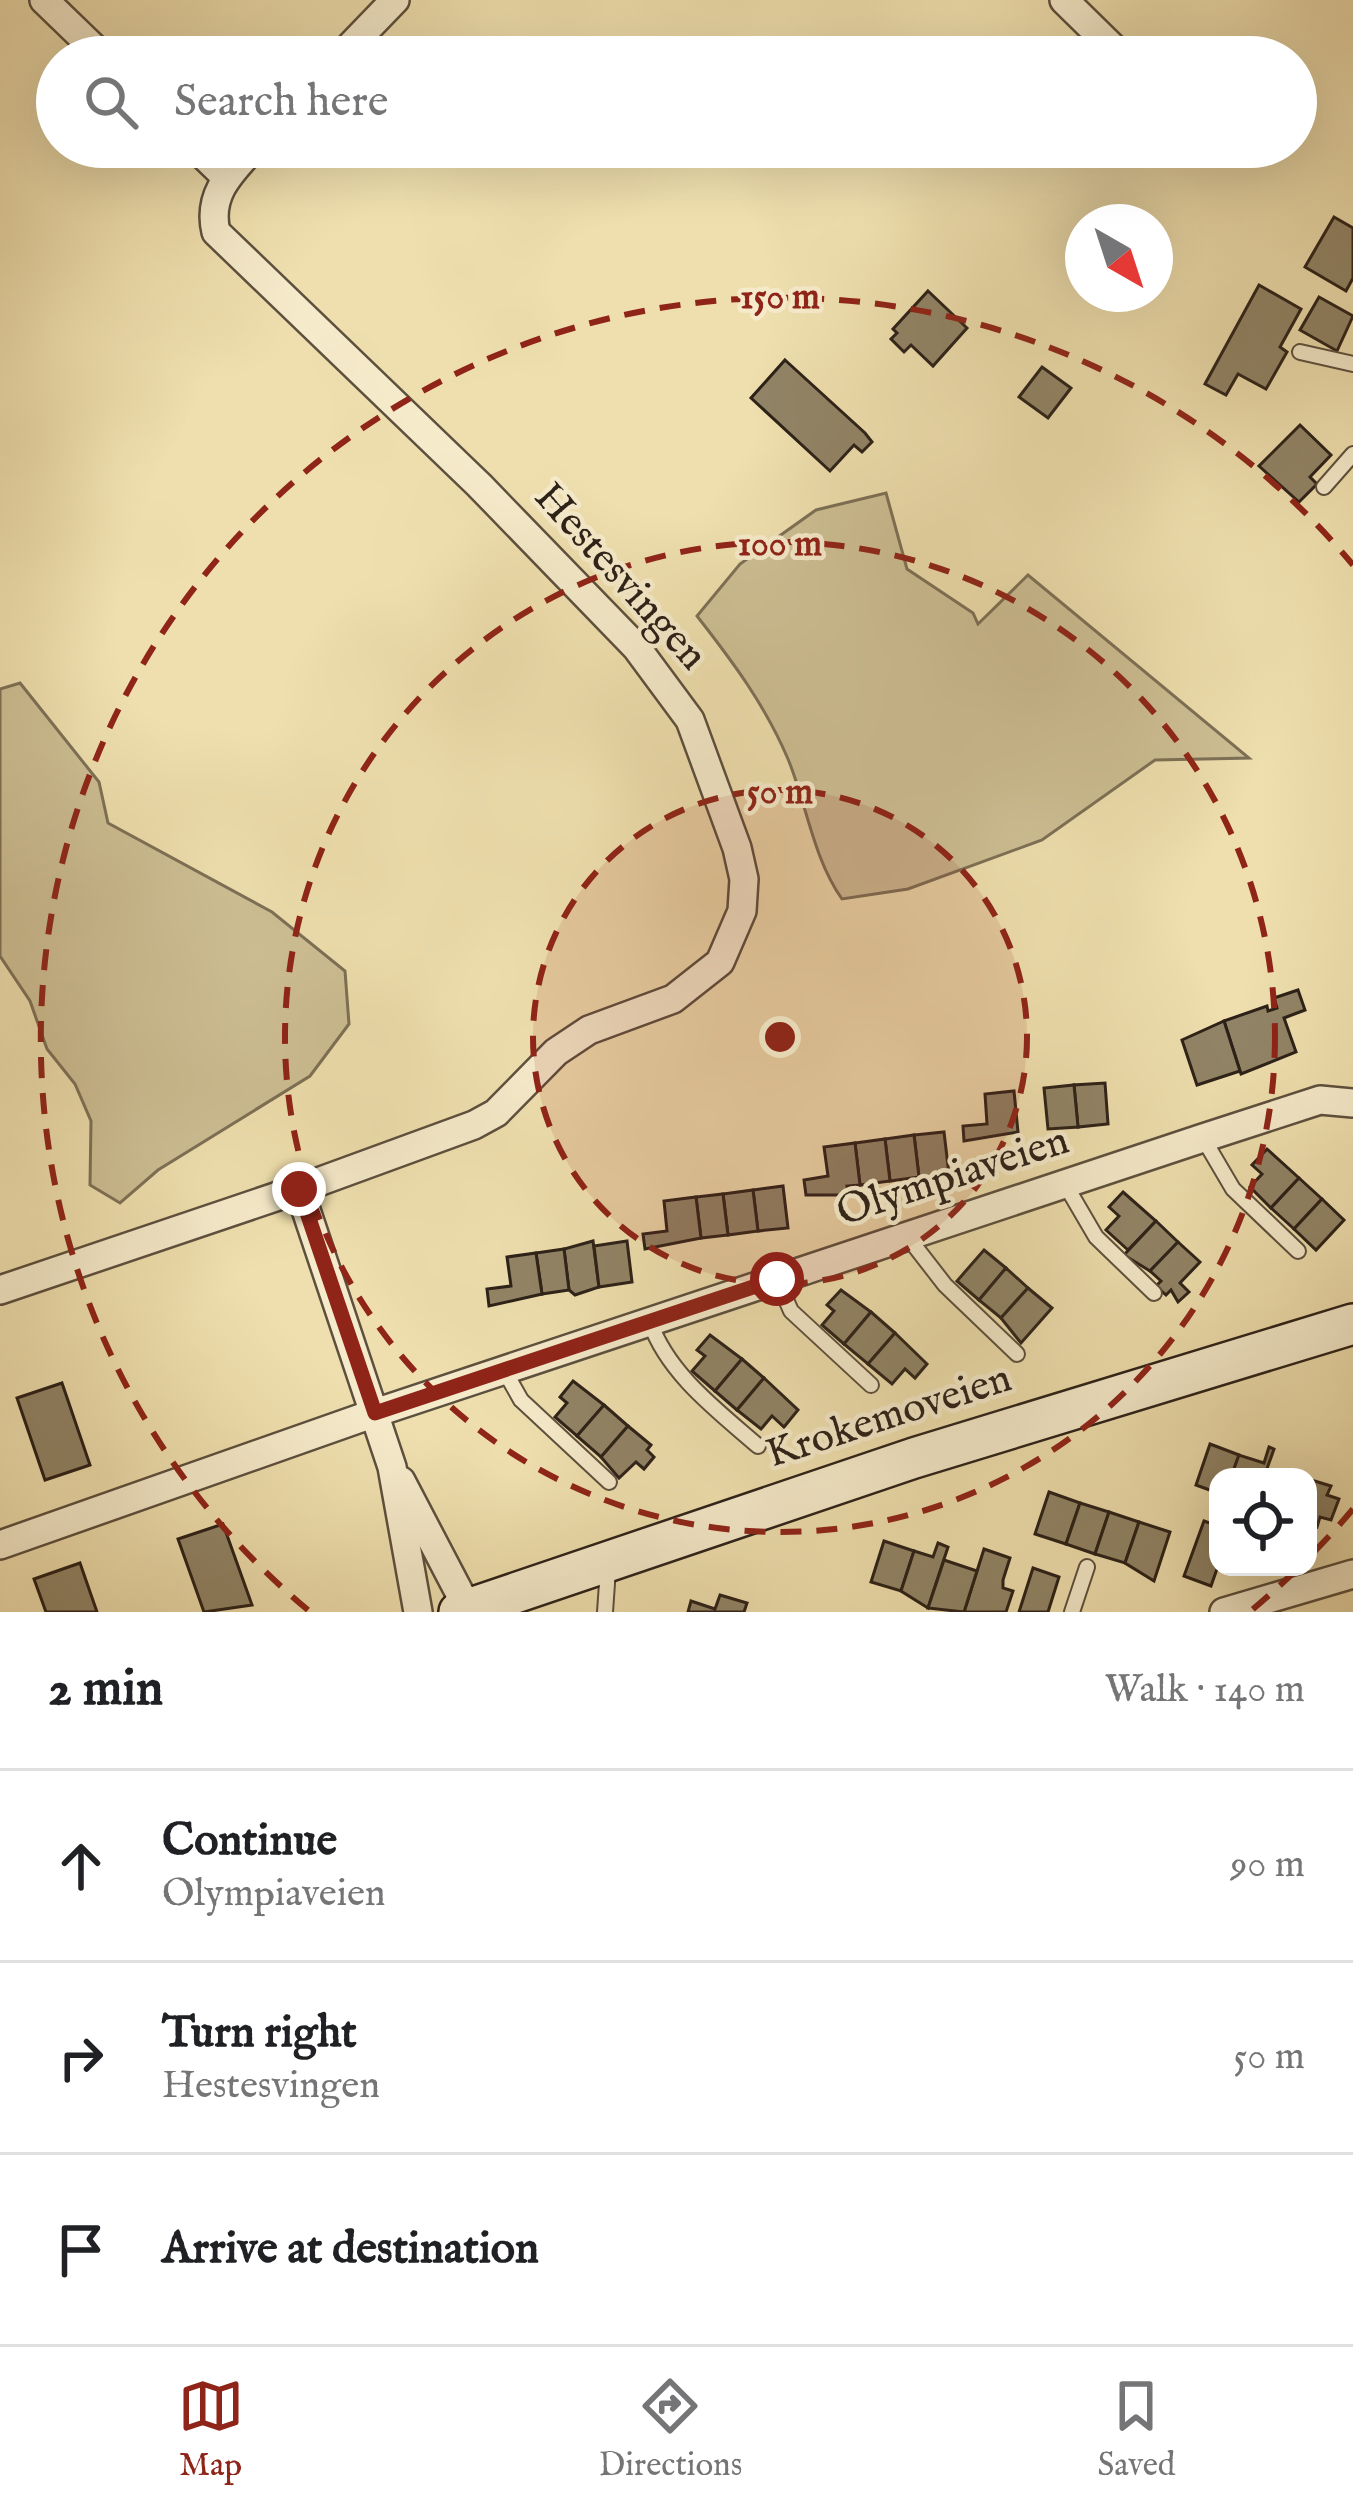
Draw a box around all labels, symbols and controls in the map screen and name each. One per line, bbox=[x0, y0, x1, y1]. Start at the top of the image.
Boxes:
search box bbox=[36, 36, 1317, 168]
icon: search bbox=[78, 69, 144, 135]
text: Search here bbox=[174, 74, 388, 131]
north arrow bbox=[1065, 204, 1173, 312]
text: 150 m bbox=[740, 275, 820, 321]
street label: Hestesvingen bbox=[522, 472, 718, 682]
text: 100 m bbox=[738, 522, 822, 568]
text: 50 m bbox=[747, 770, 813, 816]
centre of rings bbox=[759, 1016, 801, 1058]
street label: Olympiaveien bbox=[830, 1115, 1076, 1239]
route end bbox=[272, 1162, 326, 1216]
route start bbox=[750, 1252, 804, 1306]
street label: Krokemoveien bbox=[760, 1352, 1018, 1482]
map controls bbox=[1209, 1468, 1317, 1576]
button: locate bbox=[1209, 1468, 1317, 1576]
text: 2 min bbox=[48, 1658, 163, 1723]
text: Walk · 140 m bbox=[1105, 1666, 1305, 1715]
text: Continue bbox=[162, 1813, 337, 1870]
icon: ahead bbox=[48, 1833, 114, 1899]
text: 90 m bbox=[1230, 1841, 1305, 1890]
text: Olympiaveien bbox=[162, 1870, 386, 1919]
text: Turn right bbox=[162, 2005, 357, 2062]
icon: right bbox=[48, 2025, 114, 2091]
text: 50 m bbox=[1233, 2033, 1305, 2082]
text: Hestesvingen bbox=[162, 2062, 380, 2111]
icon: arrive bbox=[48, 2217, 114, 2283]
text: Arrive at destination bbox=[162, 2221, 539, 2278]
tab: Map bbox=[178, 2373, 244, 2487]
tab: Directions bbox=[599, 2373, 742, 2487]
tab: Saved bbox=[1097, 2373, 1175, 2487]

